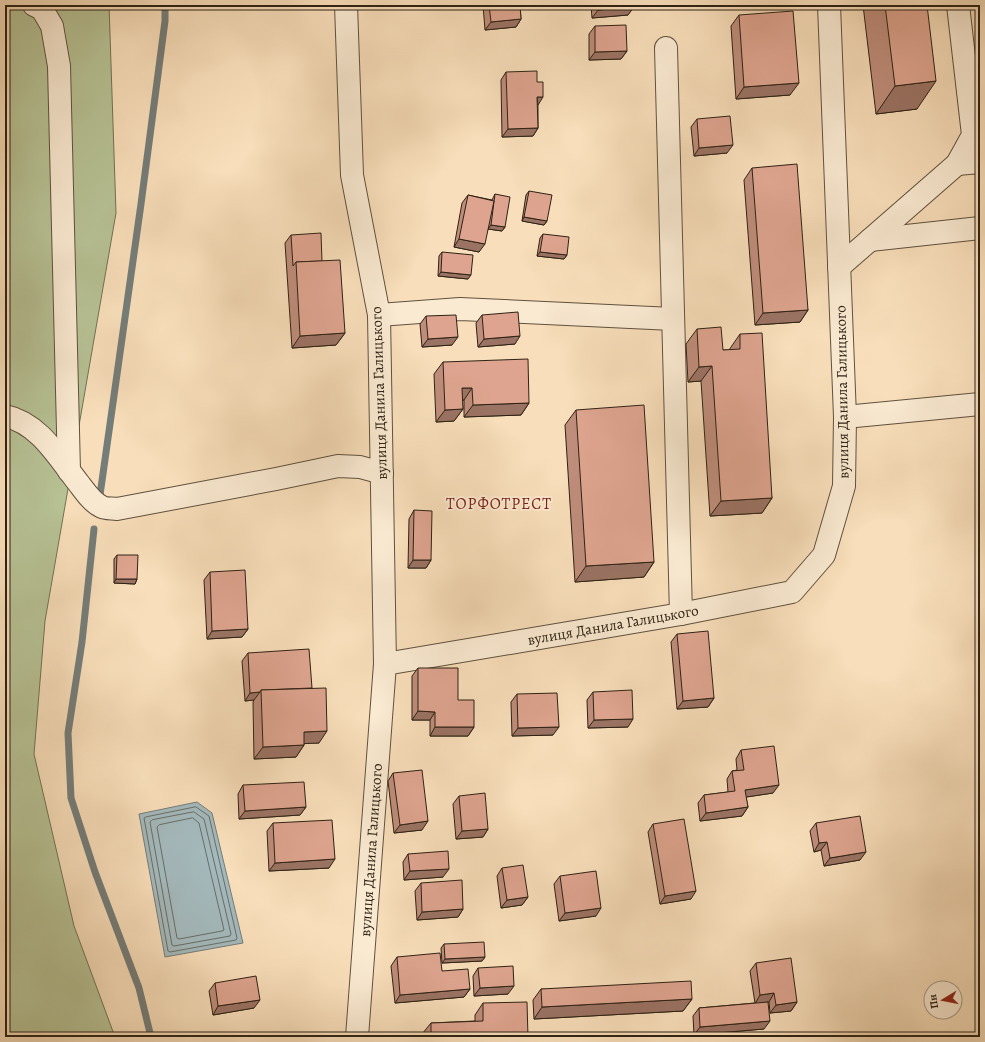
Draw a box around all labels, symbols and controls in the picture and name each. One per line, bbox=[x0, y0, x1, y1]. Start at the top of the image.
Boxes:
street label: вулиця Данила Галицького bbox=[830, 305, 854, 479]
street label: вулиця Данила Галицького bbox=[366, 306, 392, 480]
district label: ТОРФОТРЕСТ bbox=[446, 493, 552, 515]
street label: вулиця Данила Галицького bbox=[526, 600, 700, 650]
street label: вулиця Данила Галицького bbox=[355, 763, 387, 937]
north arrow bbox=[923, 980, 963, 1020]
text: Пн bbox=[925, 993, 942, 1010]

